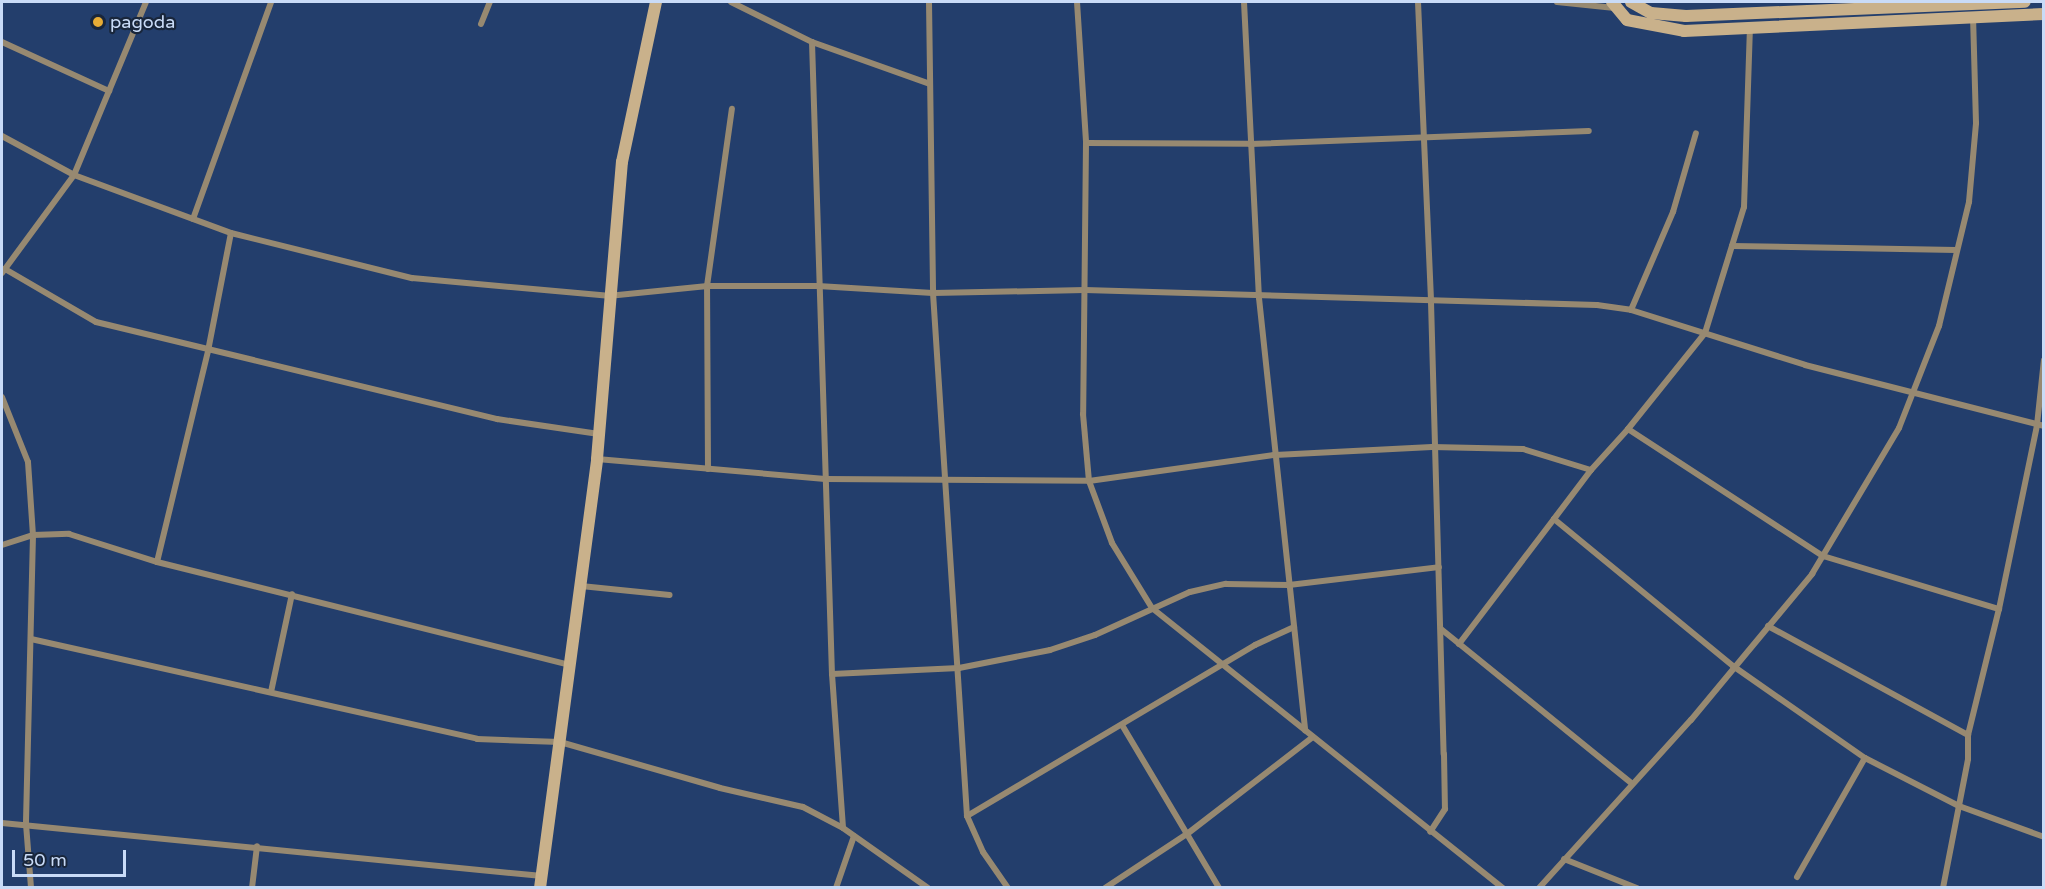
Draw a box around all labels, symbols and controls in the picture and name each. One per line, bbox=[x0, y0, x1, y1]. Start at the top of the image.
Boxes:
place label: pagoda bbox=[110, 11, 175, 33]
marker: pagoda bbox=[91, 15, 105, 29]
scale bar bbox=[15, 838, 129, 876]
text: 50 m bbox=[23, 849, 67, 871]

